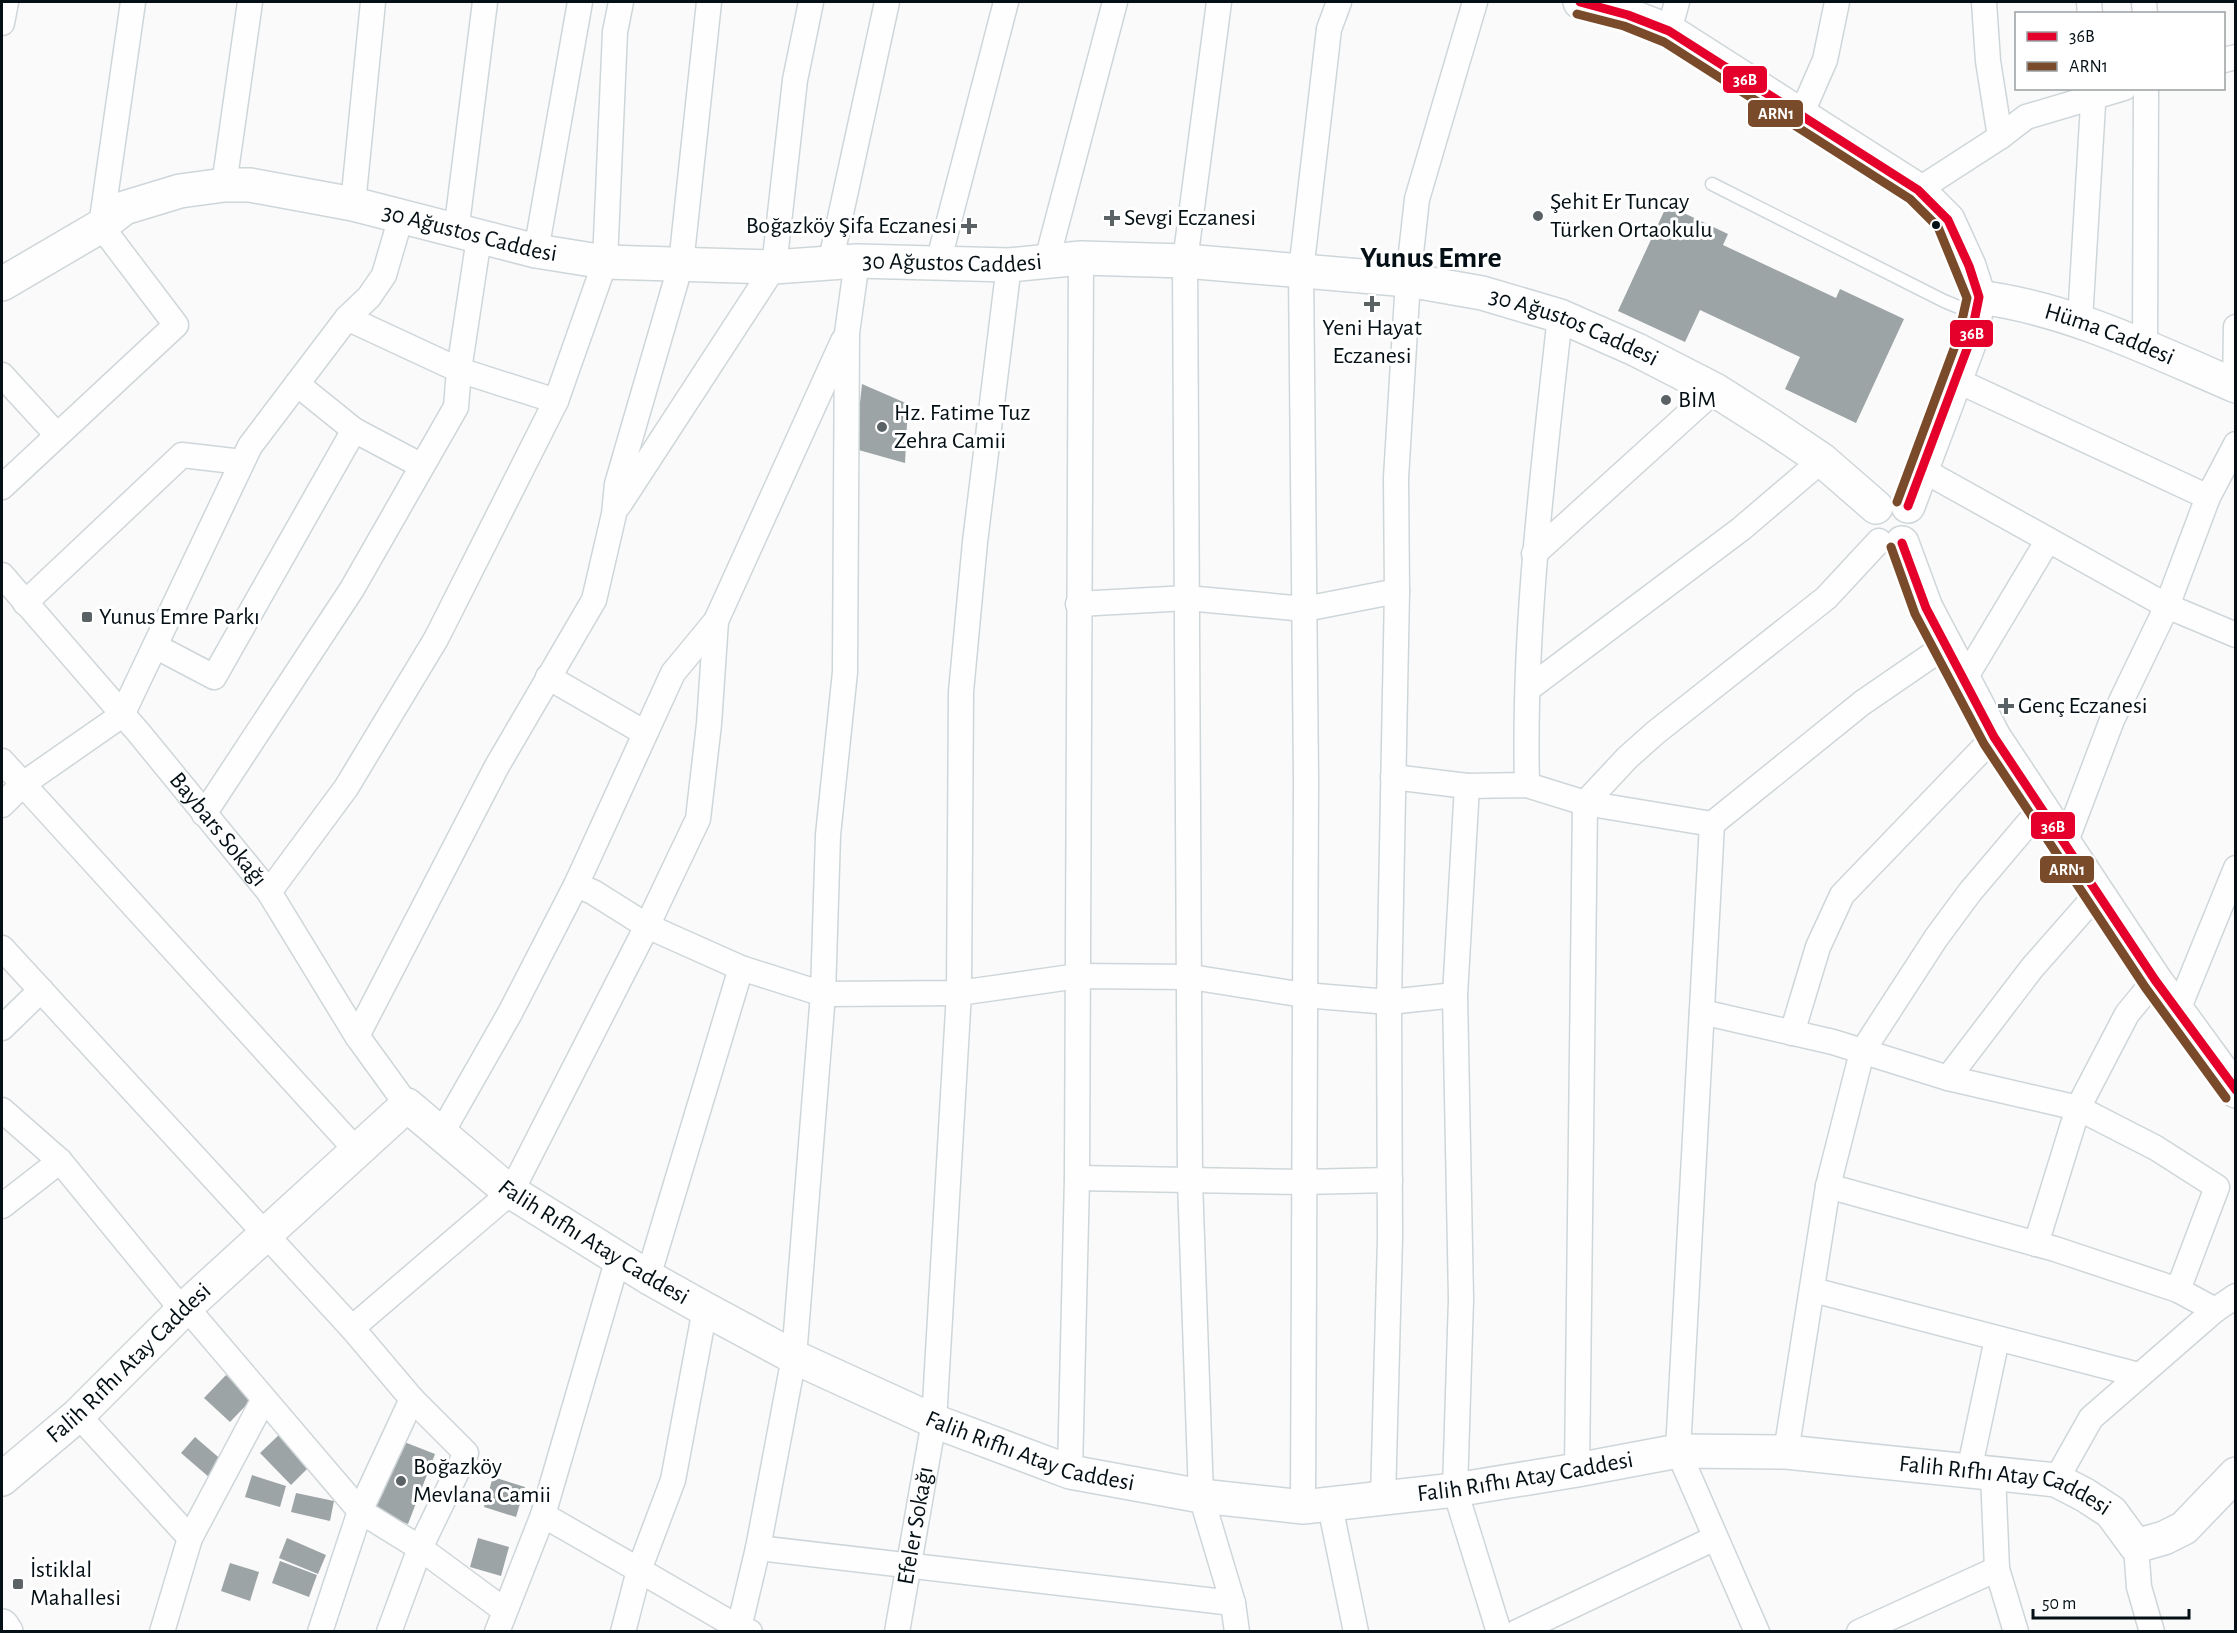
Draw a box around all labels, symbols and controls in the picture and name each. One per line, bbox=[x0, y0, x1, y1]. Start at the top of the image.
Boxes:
legend bbox=[2015, 12, 2225, 90]
text: 36B bbox=[2069, 28, 2095, 46]
text: ARN1 bbox=[2069, 58, 2108, 76]
line badge: 36B bbox=[1722, 65, 1768, 94]
text: 36B bbox=[1733, 72, 1757, 88]
line badge: ARN1 bbox=[1747, 99, 1804, 128]
text: ARN1 bbox=[1758, 106, 1794, 122]
place label: Şehit Er Tuncay Türken Ortaokulu bbox=[1550, 190, 1713, 242]
street label: 30 Ağustos Caddesi bbox=[380, 200, 559, 266]
place label: Sevgi Eczanesi bbox=[1124, 206, 1256, 230]
marker: Şehit Er Tuncay Türken Ortaokulu bbox=[1531, 209, 1545, 223]
marker: Sevgi Eczanesi bbox=[1105, 211, 1119, 225]
place label: Boğazköy Şifa Eczanesi bbox=[746, 214, 957, 238]
marker: Boğazköy Şifa Eczanesi bbox=[962, 219, 976, 233]
unlabelled marker bbox=[1930, 219, 1942, 231]
district label: Yunus Emre bbox=[1360, 243, 1502, 273]
street label: 30 Ağustos Caddesi bbox=[862, 249, 1043, 277]
street label: 30 Ağustos Caddesi bbox=[1486, 284, 1662, 371]
marker: Yeni Hayat Eczanesi bbox=[1365, 297, 1379, 311]
street label: Hüma Caddesi bbox=[2042, 299, 2178, 370]
place label: Yeni Hayat Eczanesi bbox=[1322, 316, 1422, 368]
line badge: 36B bbox=[1949, 319, 1994, 348]
text: 36B bbox=[1960, 326, 1984, 342]
place label: BİM bbox=[1678, 387, 1716, 412]
marker: BİM bbox=[1659, 393, 1673, 407]
place label: Hz. Fatime Tuz Zehra Camii bbox=[894, 401, 1030, 453]
marker: Hz. Fatime Tuz Zehra Camii bbox=[875, 420, 889, 434]
place label: Yunus Emre Parkı bbox=[99, 605, 260, 629]
marker: Yunus Emre Parkı bbox=[80, 610, 94, 624]
place label: Genç Eczanesi bbox=[2018, 694, 2148, 718]
marker: Genç Eczanesi bbox=[1999, 699, 2013, 713]
street label: Baybars Sokağı bbox=[165, 768, 271, 891]
line badge: 36B bbox=[2030, 811, 2076, 840]
text: 36B bbox=[2041, 819, 2065, 835]
line badge: ARN1 bbox=[2039, 855, 2095, 884]
text: ARN1 bbox=[2049, 862, 2085, 878]
street label: Falih Rıfhı Atay Caddesi bbox=[493, 1176, 693, 1309]
street label: Falih Rıfhı Atay Caddesi bbox=[42, 1278, 216, 1448]
street label: Falih Rıfhı Atay Caddesi bbox=[922, 1407, 1136, 1496]
street label: Falih Rıfhı Atay Caddesi bbox=[1416, 1448, 1635, 1506]
street label: Falih Rıfhı Atay Caddesi bbox=[1898, 1452, 2115, 1520]
place label: Boğazköy Mevlana Camii bbox=[413, 1455, 551, 1507]
street label: Efeler Sokağı bbox=[894, 1465, 938, 1587]
marker: Boğazköy Mevlana Camii bbox=[394, 1474, 408, 1488]
place label: İstiklal Mahallesi bbox=[30, 1557, 121, 1610]
marker: İstiklal Mahallesi bbox=[11, 1577, 25, 1591]
scale bar bbox=[2033, 1582, 2189, 1620]
text: 50 m bbox=[2042, 1595, 2076, 1613]

